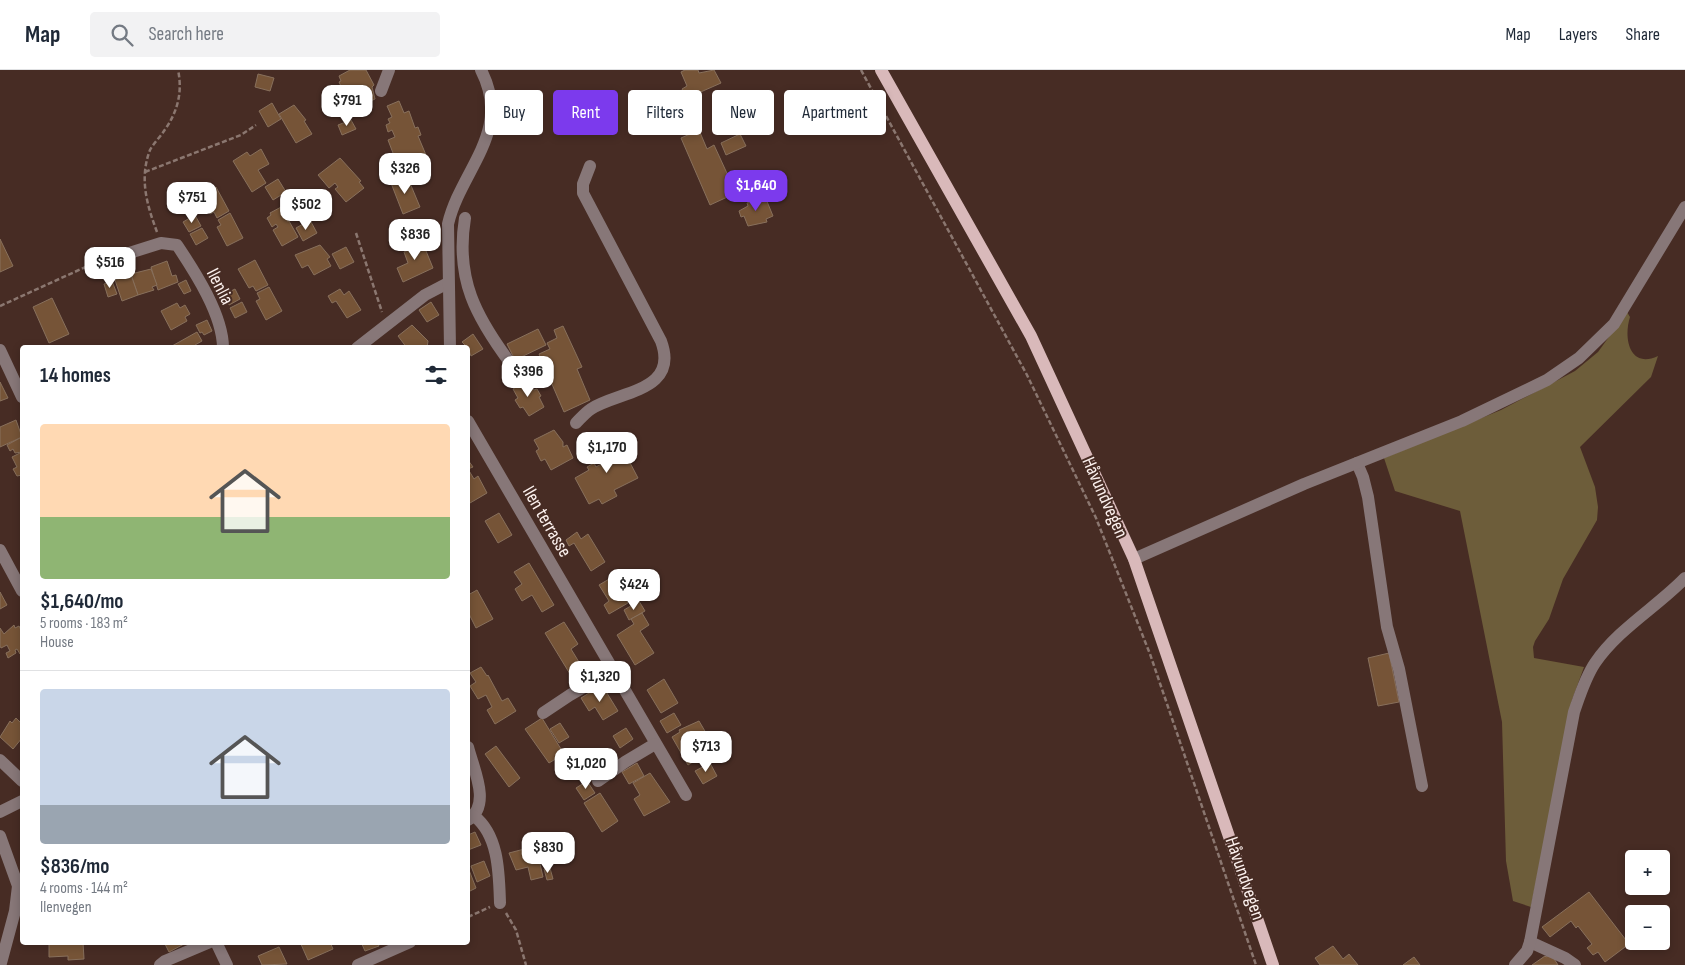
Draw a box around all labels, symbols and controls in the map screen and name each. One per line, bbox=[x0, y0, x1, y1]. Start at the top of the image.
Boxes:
search box bbox=[90, 12, 440, 57]
text: Map bbox=[25, 20, 60, 49]
icon: search bbox=[108, 21, 136, 49]
text: Search here bbox=[148, 23, 224, 46]
text: Map bbox=[1506, 24, 1531, 45]
text: Layers bbox=[1559, 24, 1598, 45]
text: Share bbox=[1626, 24, 1660, 45]
pin: $791 bbox=[317, 85, 377, 127]
chip: Buy bbox=[485, 90, 543, 135]
chip: Rent bbox=[553, 90, 618, 135]
chip: Filters bbox=[628, 90, 702, 135]
chip: New bbox=[712, 90, 774, 135]
chip: Apartment bbox=[784, 90, 886, 135]
text: $791 bbox=[332, 91, 362, 110]
pin: $326 bbox=[375, 152, 435, 195]
text: $326 bbox=[390, 159, 420, 178]
pin: $1,640 bbox=[715, 170, 797, 212]
text: $1,640 bbox=[735, 176, 777, 195]
pin: $751 bbox=[162, 182, 222, 224]
text: $751 bbox=[178, 188, 206, 207]
pin: $502 bbox=[276, 189, 336, 231]
text: $502 bbox=[291, 195, 321, 214]
pin: $836 bbox=[385, 218, 445, 261]
text: $836 bbox=[400, 225, 430, 244]
pin: $516 bbox=[80, 246, 140, 289]
text: $516 bbox=[95, 253, 125, 272]
street label: Ilenlia bbox=[201, 265, 239, 309]
pin: $396 bbox=[498, 356, 558, 398]
icon: filters bbox=[422, 361, 450, 389]
text: $396 bbox=[513, 362, 543, 381]
text: 14 homes bbox=[40, 363, 111, 388]
pin: $1,170 bbox=[566, 432, 648, 474]
text: $1,170 bbox=[587, 438, 627, 457]
street label: Håvundvegen bbox=[1077, 454, 1133, 542]
icon: home bbox=[200, 456, 290, 546]
street label: Ilen terrasse bbox=[517, 482, 576, 561]
pin: $424 bbox=[604, 568, 664, 611]
text: $424 bbox=[619, 575, 649, 594]
text: $1,640/mo bbox=[40, 589, 123, 614]
text: 5 rooms · 183 m² bbox=[40, 614, 128, 633]
text: House bbox=[40, 633, 74, 652]
pin: $1,320 bbox=[559, 660, 641, 703]
text: $1,320 bbox=[580, 667, 620, 686]
icon: home bbox=[200, 722, 290, 812]
pin: $713 bbox=[676, 730, 736, 773]
text: $713 bbox=[692, 737, 720, 756]
pin: $1,020 bbox=[545, 748, 627, 790]
text: $1,020 bbox=[566, 754, 606, 773]
pin: $830 bbox=[518, 832, 578, 874]
street label: Håvundvegen bbox=[1220, 834, 1270, 923]
text: $830 bbox=[533, 838, 563, 857]
map controls bbox=[1625, 850, 1670, 950]
button: + bbox=[1625, 850, 1670, 895]
text: $836/mo bbox=[40, 854, 109, 879]
text: 4 rooms · 144 m² bbox=[40, 879, 128, 898]
text: Ilenvegen bbox=[40, 898, 92, 917]
button: − bbox=[1625, 905, 1670, 950]

